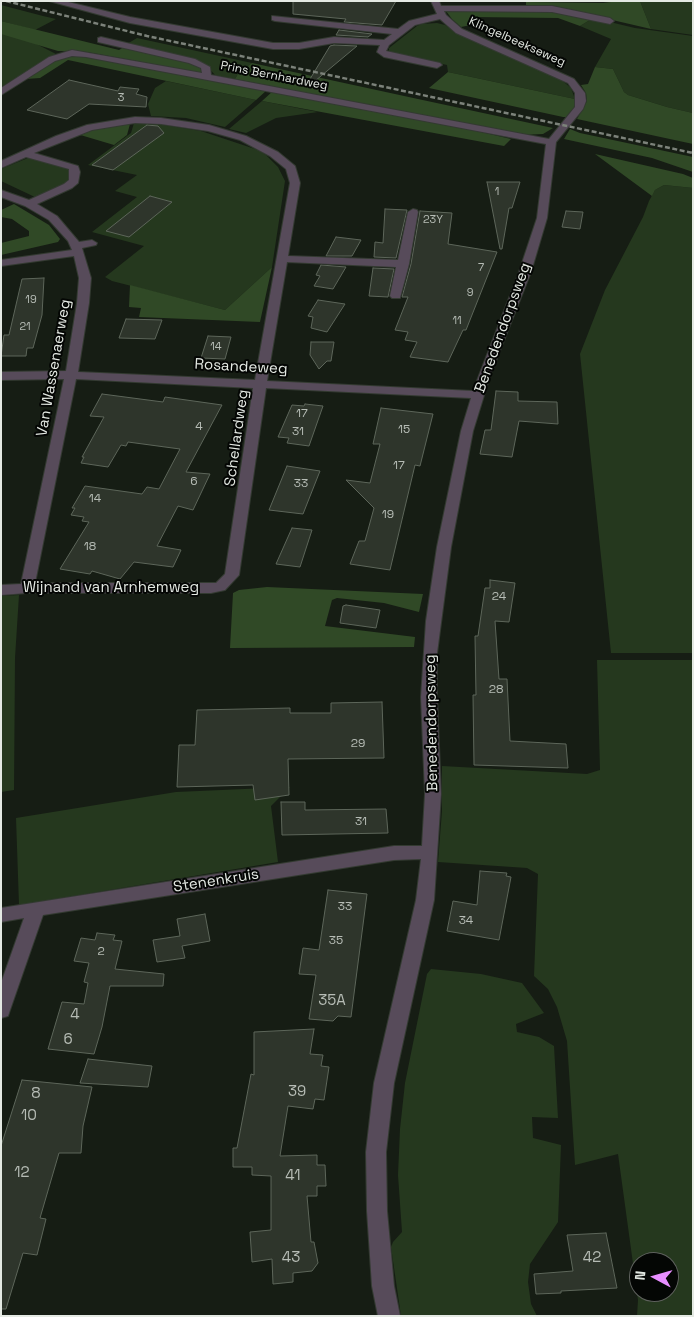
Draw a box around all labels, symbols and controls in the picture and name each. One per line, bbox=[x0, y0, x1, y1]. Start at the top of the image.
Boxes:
street label: Klingelbeekseweg bbox=[466, 14, 568, 70]
street label: Prins Bernhardweg bbox=[219, 59, 329, 93]
house number: 3 bbox=[118, 91, 124, 105]
house number: 1 bbox=[495, 185, 499, 199]
house number: 23Y bbox=[423, 213, 443, 227]
street label: Benedendorpsweg bbox=[471, 261, 535, 395]
house number: 7 bbox=[478, 261, 484, 275]
house number: 9 bbox=[467, 286, 473, 300]
house number: 19 bbox=[25, 293, 37, 307]
street label: Van Wassenaerweg bbox=[33, 298, 75, 438]
house number: 11 bbox=[452, 314, 462, 328]
house number: 21 bbox=[19, 320, 31, 334]
house number: 14 bbox=[210, 340, 222, 354]
street label: Rosandeweg bbox=[194, 356, 288, 378]
street label: Schellardweg bbox=[221, 388, 253, 488]
house number: 17 bbox=[296, 407, 308, 421]
house number: 4 bbox=[195, 420, 203, 434]
house number: 15 bbox=[398, 423, 410, 437]
house number: 31 bbox=[292, 425, 304, 439]
house number: 17 bbox=[393, 459, 405, 473]
house number: 6 bbox=[190, 475, 198, 489]
house number: 33 bbox=[294, 477, 308, 491]
house number: 14 bbox=[89, 492, 101, 506]
house number: 19 bbox=[382, 508, 394, 522]
house number: 18 bbox=[84, 540, 96, 554]
street label: Wijnand van Arnhemweg bbox=[23, 579, 199, 597]
house number: 24 bbox=[492, 590, 506, 604]
street label: Benedendorpsweg bbox=[422, 654, 442, 792]
house number: 28 bbox=[489, 683, 503, 697]
house number: 29 bbox=[351, 737, 365, 751]
house number: 31 bbox=[355, 815, 367, 829]
street label: Stenenkruis bbox=[172, 865, 260, 897]
house number: 33 bbox=[338, 900, 352, 914]
house number: 34 bbox=[459, 914, 473, 928]
house number: 35 bbox=[329, 934, 343, 948]
house number: 2 bbox=[97, 945, 105, 959]
house number: 35A bbox=[318, 992, 346, 1010]
house number: 4 bbox=[70, 1006, 80, 1024]
house number: 6 bbox=[63, 1031, 73, 1049]
house number: 39 bbox=[288, 1083, 306, 1101]
house number: 8 bbox=[31, 1085, 41, 1103]
house number: 10 bbox=[21, 1107, 37, 1125]
house number: 12 bbox=[14, 1164, 30, 1182]
house number: 41 bbox=[285, 1167, 301, 1185]
house number: 43 bbox=[282, 1249, 300, 1267]
house number: 42 bbox=[583, 1249, 601, 1267]
north arrow bbox=[629, 1252, 679, 1302]
text: N bbox=[631, 1270, 650, 1281]

